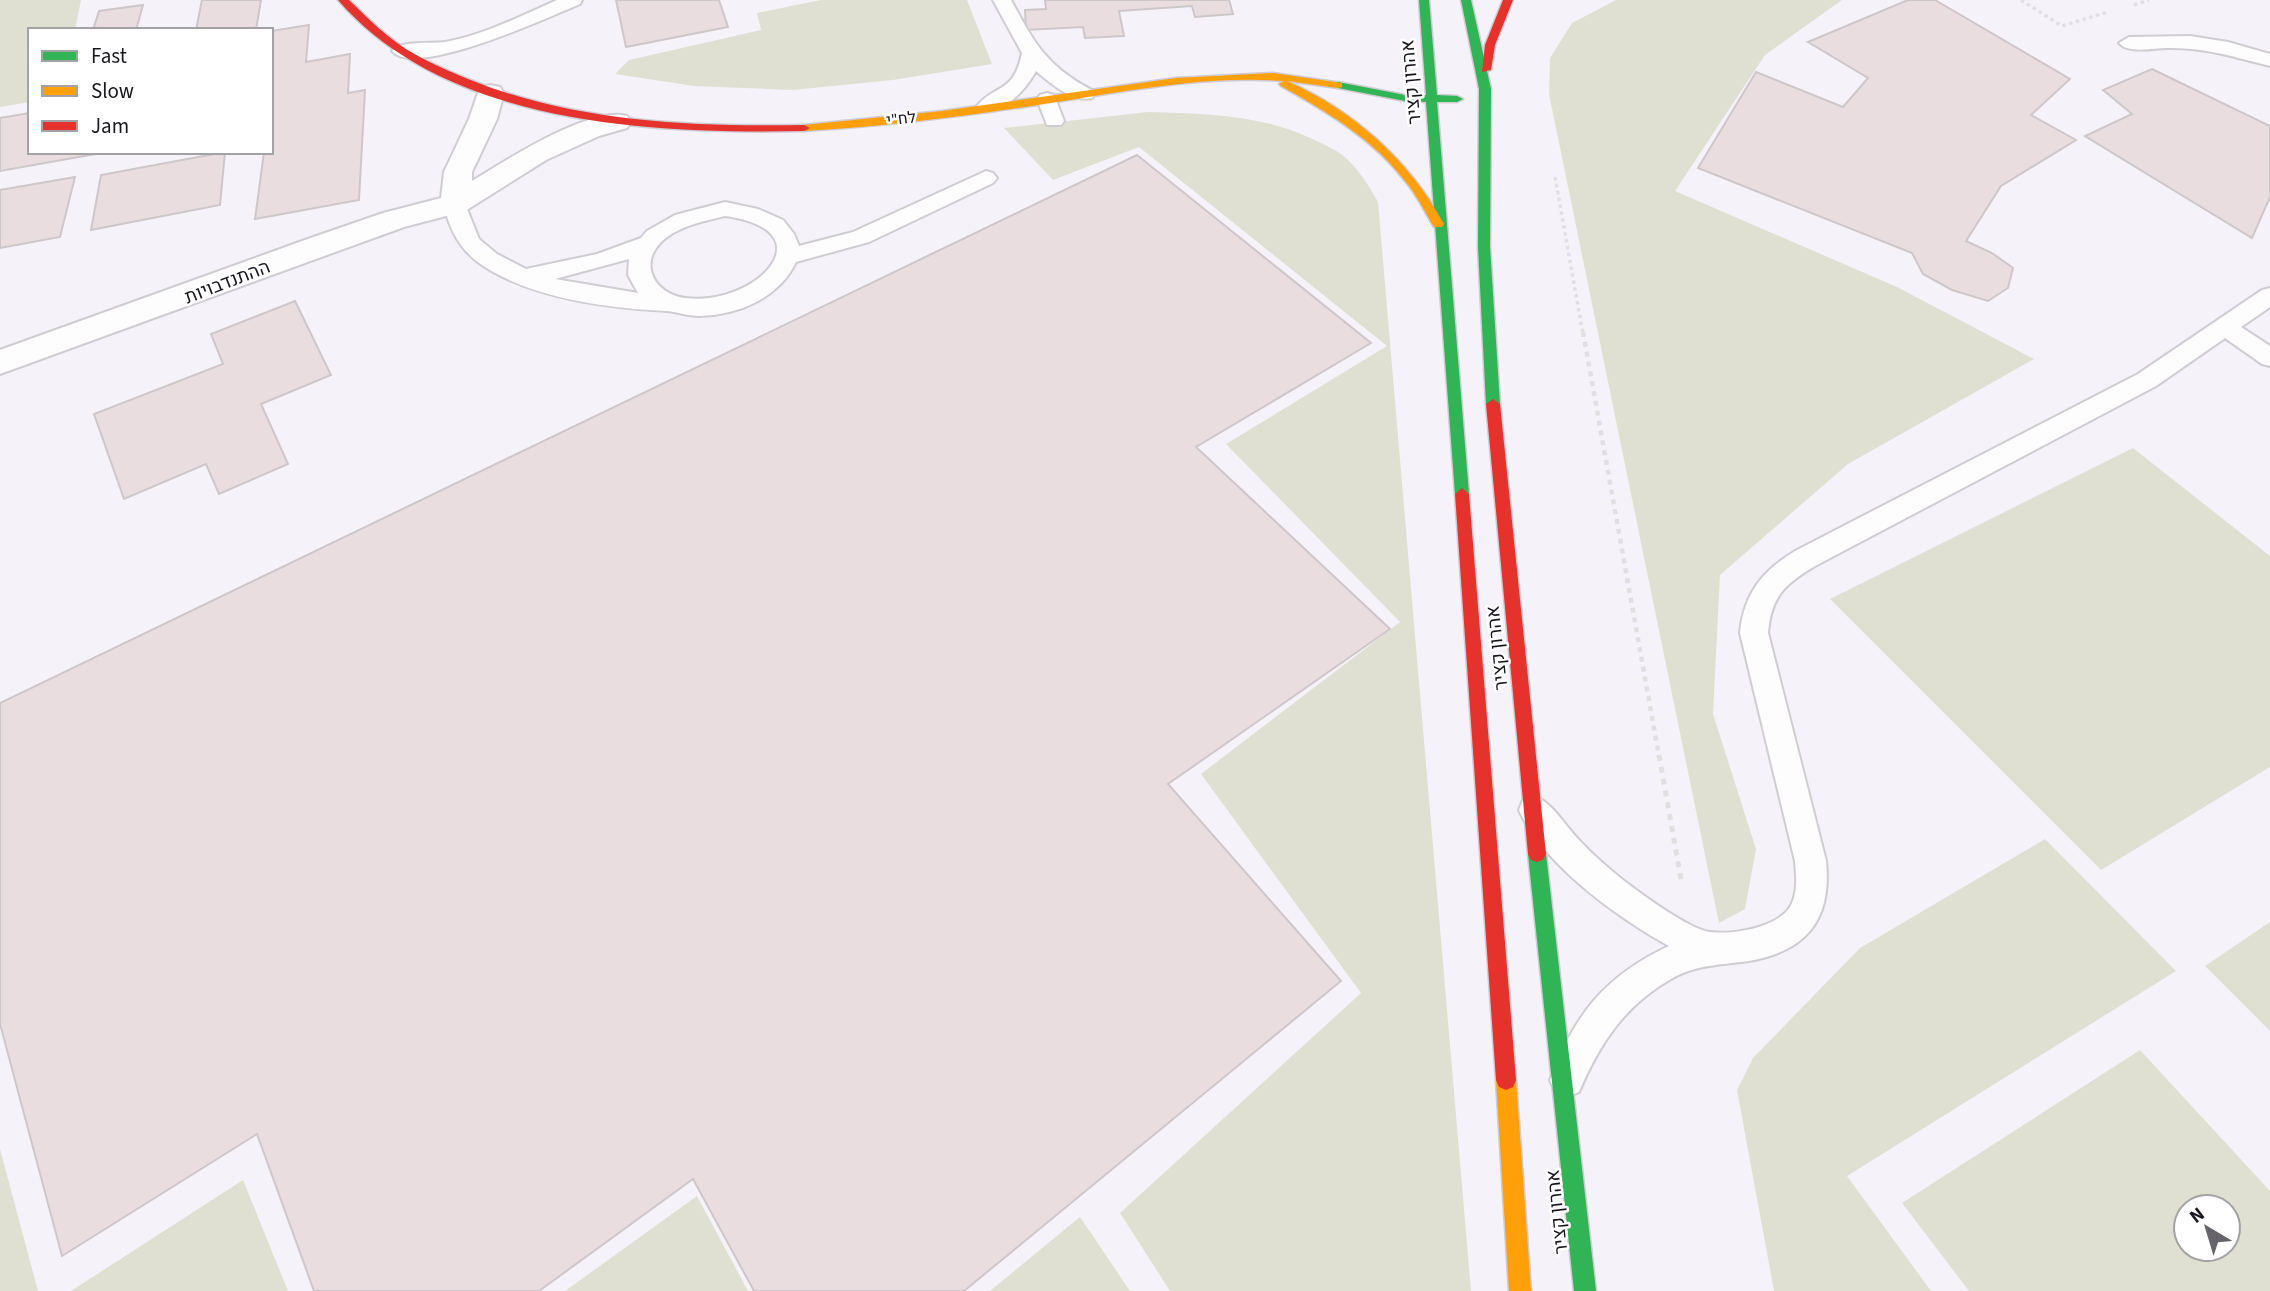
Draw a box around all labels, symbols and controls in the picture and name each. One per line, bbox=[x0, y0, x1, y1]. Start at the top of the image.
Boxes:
legend bbox=[28, 28, 273, 154]
street label: אהרון קציר bbox=[1394, 38, 1429, 125]
text: Fast bbox=[91, 41, 127, 71]
text: Slow bbox=[91, 76, 134, 106]
street label: לח"י bbox=[885, 106, 917, 132]
text: Jam bbox=[91, 111, 129, 141]
street label: ההתנדבויות bbox=[181, 254, 274, 311]
street label: אהרון קציר bbox=[1480, 604, 1515, 691]
street label: אהרון קציר bbox=[1540, 1168, 1575, 1255]
north arrow bbox=[2172, 1193, 2242, 1263]
text: N bbox=[2184, 1201, 2211, 1230]

